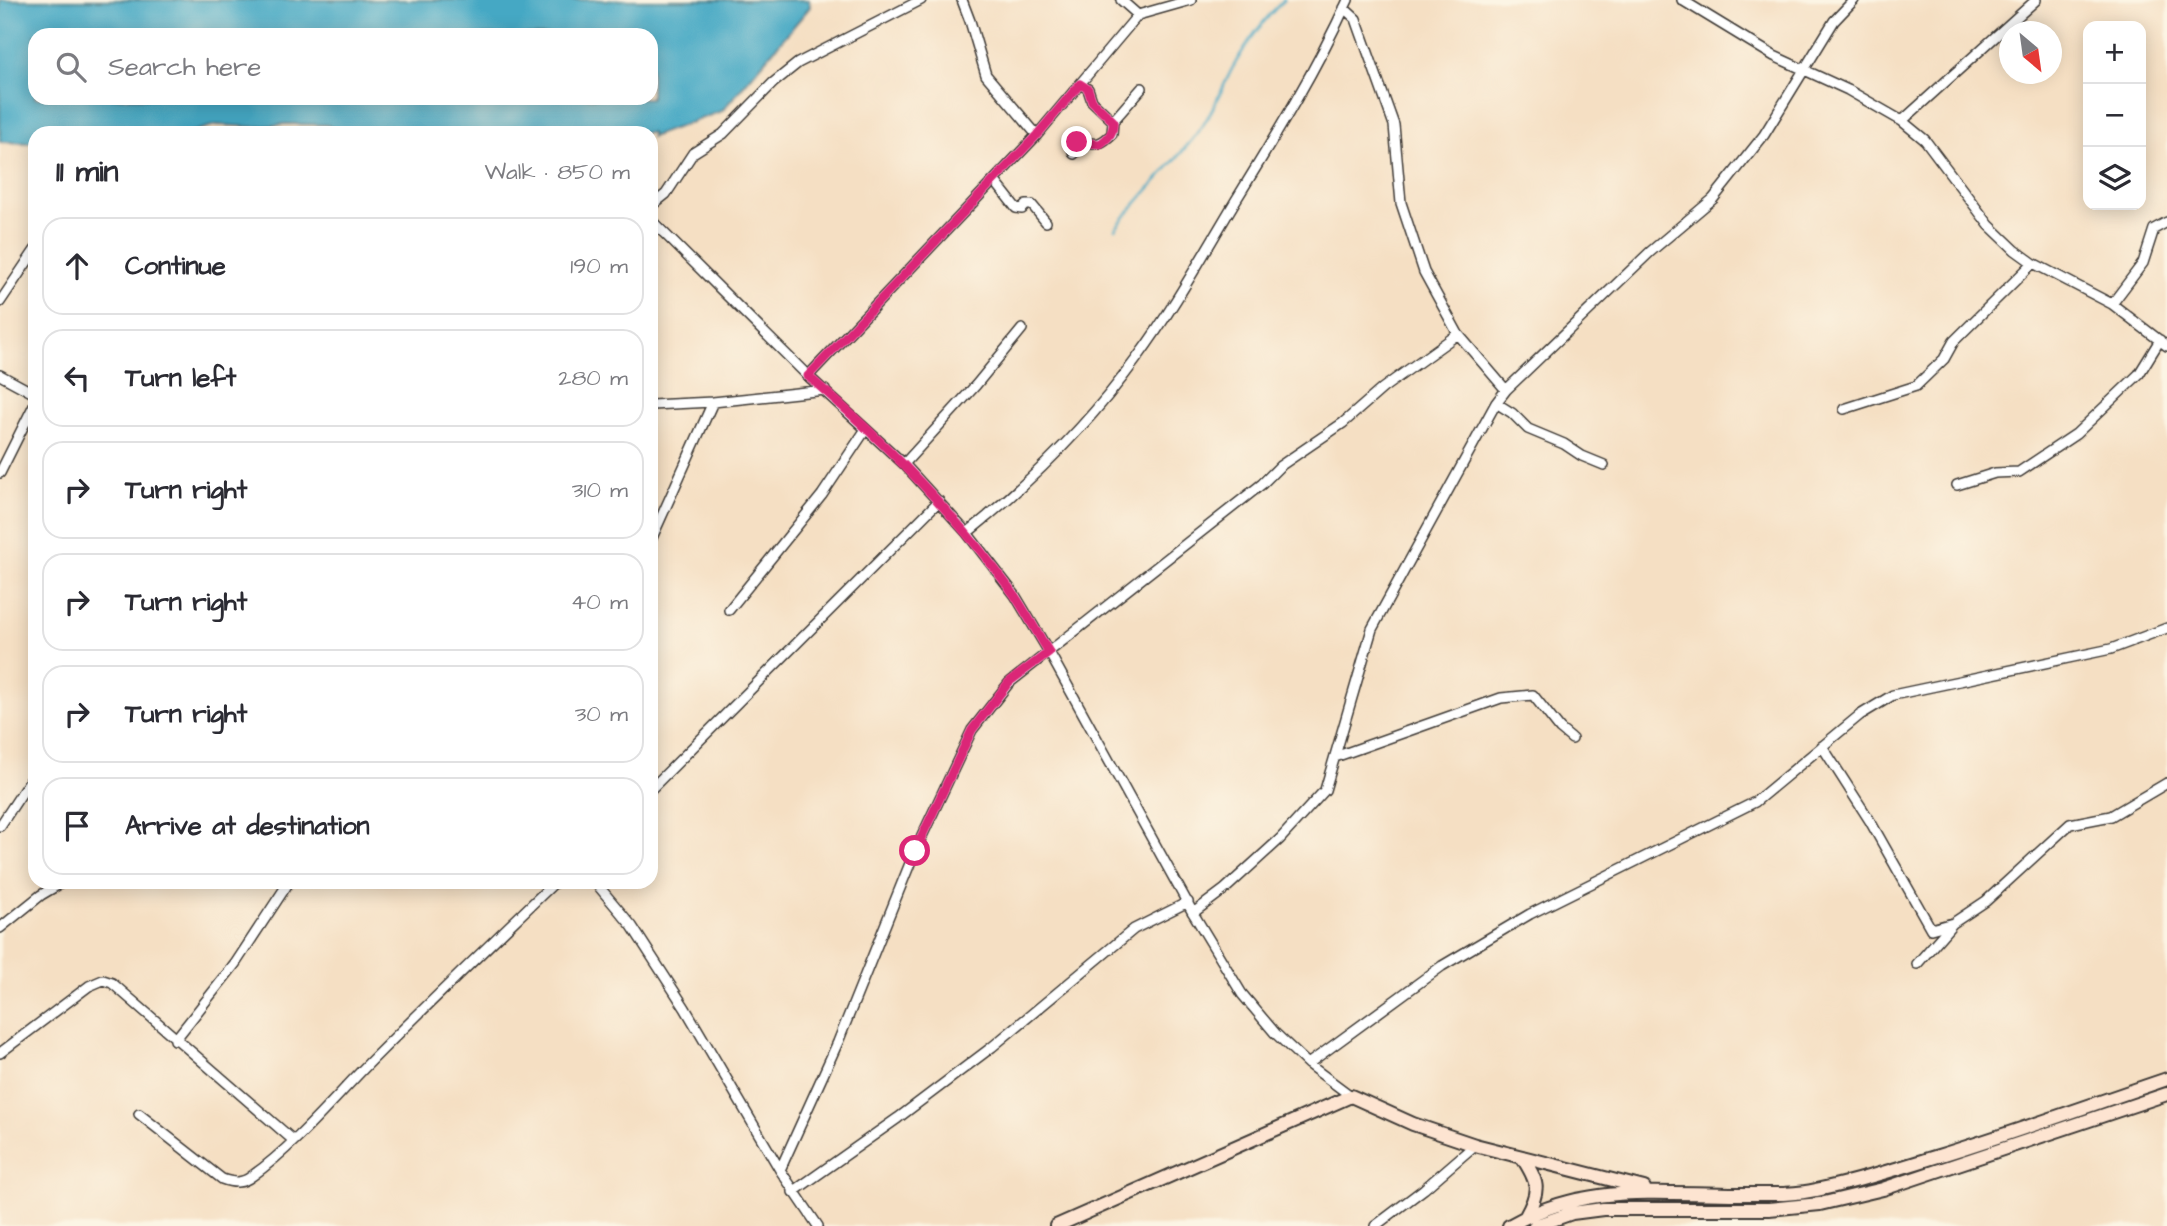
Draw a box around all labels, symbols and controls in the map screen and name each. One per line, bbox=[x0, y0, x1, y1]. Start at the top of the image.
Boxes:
north arrow bbox=[1999, 21, 2062, 84]
map controls bbox=[2083, 21, 2146, 210]
button: + bbox=[2083, 21, 2146, 84]
search box bbox=[28, 28, 658, 105]
icon: search bbox=[52, 48, 90, 86]
text: Search here bbox=[108, 49, 261, 85]
button: − bbox=[2083, 84, 2146, 147]
route end bbox=[1061, 126, 1092, 157]
button: layers bbox=[2083, 147, 2146, 210]
text: 11 min bbox=[56, 151, 119, 193]
text: Walk · 850 m bbox=[484, 156, 630, 188]
icon: ahead bbox=[58, 247, 96, 285]
text: Continue bbox=[125, 248, 226, 284]
text: 190 m bbox=[570, 250, 628, 282]
icon: left bbox=[58, 359, 96, 397]
text: Turn left bbox=[125, 360, 236, 396]
text: 280 m bbox=[558, 362, 628, 394]
icon: right bbox=[58, 471, 96, 509]
text: Turn right bbox=[125, 472, 247, 508]
text: 310 m bbox=[572, 474, 628, 506]
icon: right bbox=[58, 583, 96, 621]
text: Turn right bbox=[125, 584, 247, 620]
text: 40 m bbox=[571, 586, 628, 618]
icon: right bbox=[58, 695, 96, 733]
text: Turn right bbox=[125, 696, 247, 732]
text: 30 m bbox=[575, 698, 628, 730]
icon: arrive bbox=[58, 807, 96, 845]
text: Arrive at destination bbox=[125, 808, 370, 844]
route start bbox=[899, 835, 930, 866]

